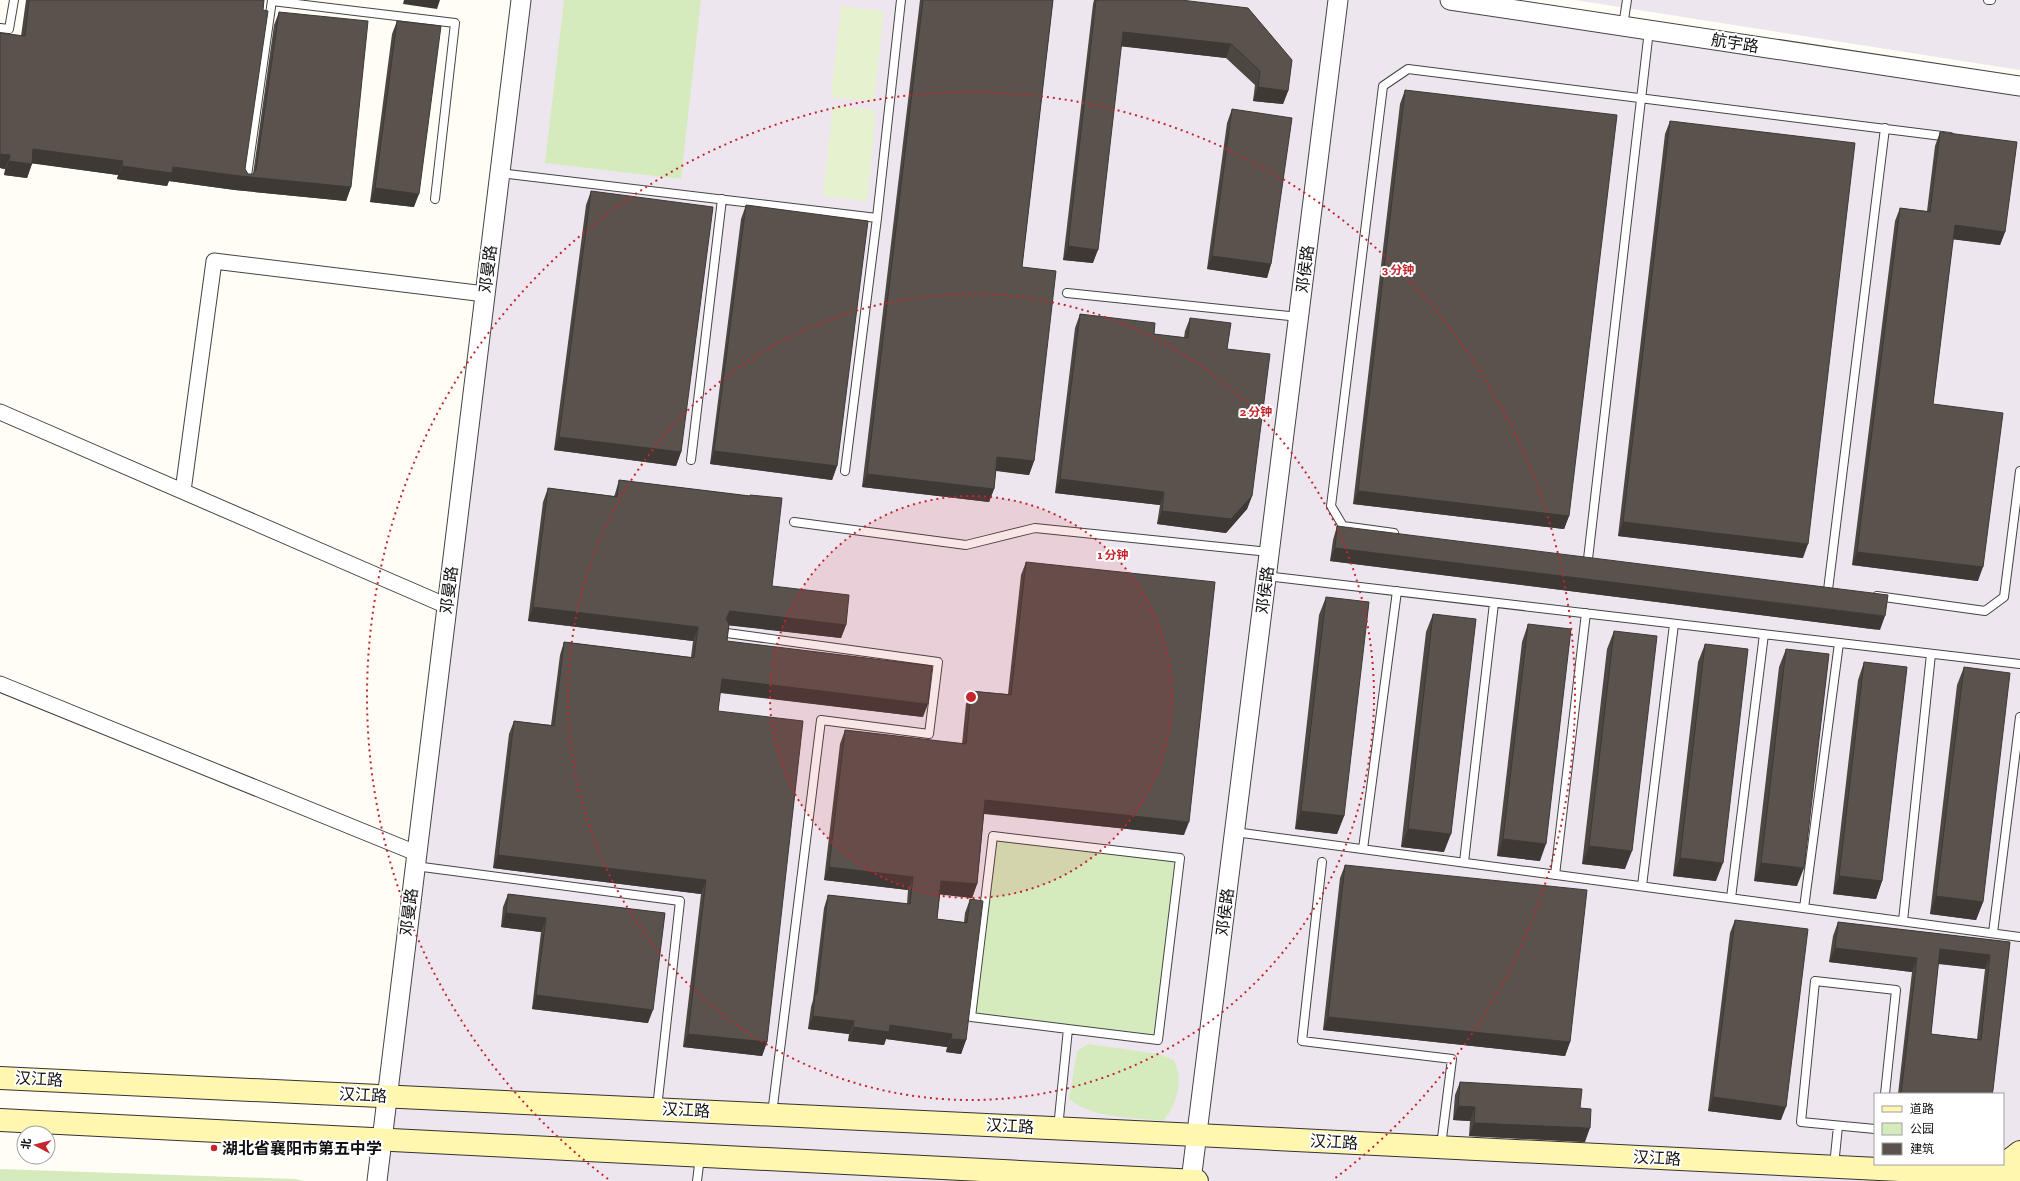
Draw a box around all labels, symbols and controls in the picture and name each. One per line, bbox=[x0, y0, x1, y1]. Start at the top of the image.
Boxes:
street label: 航宇路 bbox=[1710, 30, 1760, 56]
street label: 邓曼路 bbox=[476, 244, 500, 294]
street label: 邓侯路 bbox=[1293, 244, 1317, 294]
text: 3 分钟 bbox=[1382, 263, 1414, 277]
text: 2 分钟 bbox=[1240, 405, 1272, 419]
text: 1 分钟 bbox=[1097, 548, 1129, 562]
street label: 邓曼路 bbox=[437, 565, 461, 615]
street label: 邓侯路 bbox=[1253, 565, 1277, 615]
centre of rings bbox=[964, 690, 978, 704]
street label: 邓曼路 bbox=[397, 887, 421, 937]
street label: 邓侯路 bbox=[1213, 887, 1237, 937]
street label: 汉江路 bbox=[15, 1068, 63, 1090]
street label: 汉江路 bbox=[339, 1084, 387, 1106]
legend bbox=[1874, 1093, 2004, 1165]
street label: 汉江路 bbox=[662, 1099, 710, 1121]
text: 道路 bbox=[1910, 1102, 1934, 1116]
street label: 汉江路 bbox=[986, 1115, 1034, 1137]
text: 公园 bbox=[1910, 1122, 1934, 1136]
north arrow bbox=[16, 1125, 56, 1165]
street label: 汉江路 bbox=[1310, 1131, 1358, 1153]
text: 北 bbox=[19, 1138, 34, 1150]
place label: 湖北省襄阳市第五中学 bbox=[222, 1139, 382, 1158]
text: 建筑 bbox=[1910, 1142, 1934, 1156]
marker: 湖北省襄阳市第五中学 bbox=[209, 1143, 219, 1153]
street label: 汉江路 bbox=[1633, 1147, 1681, 1169]

